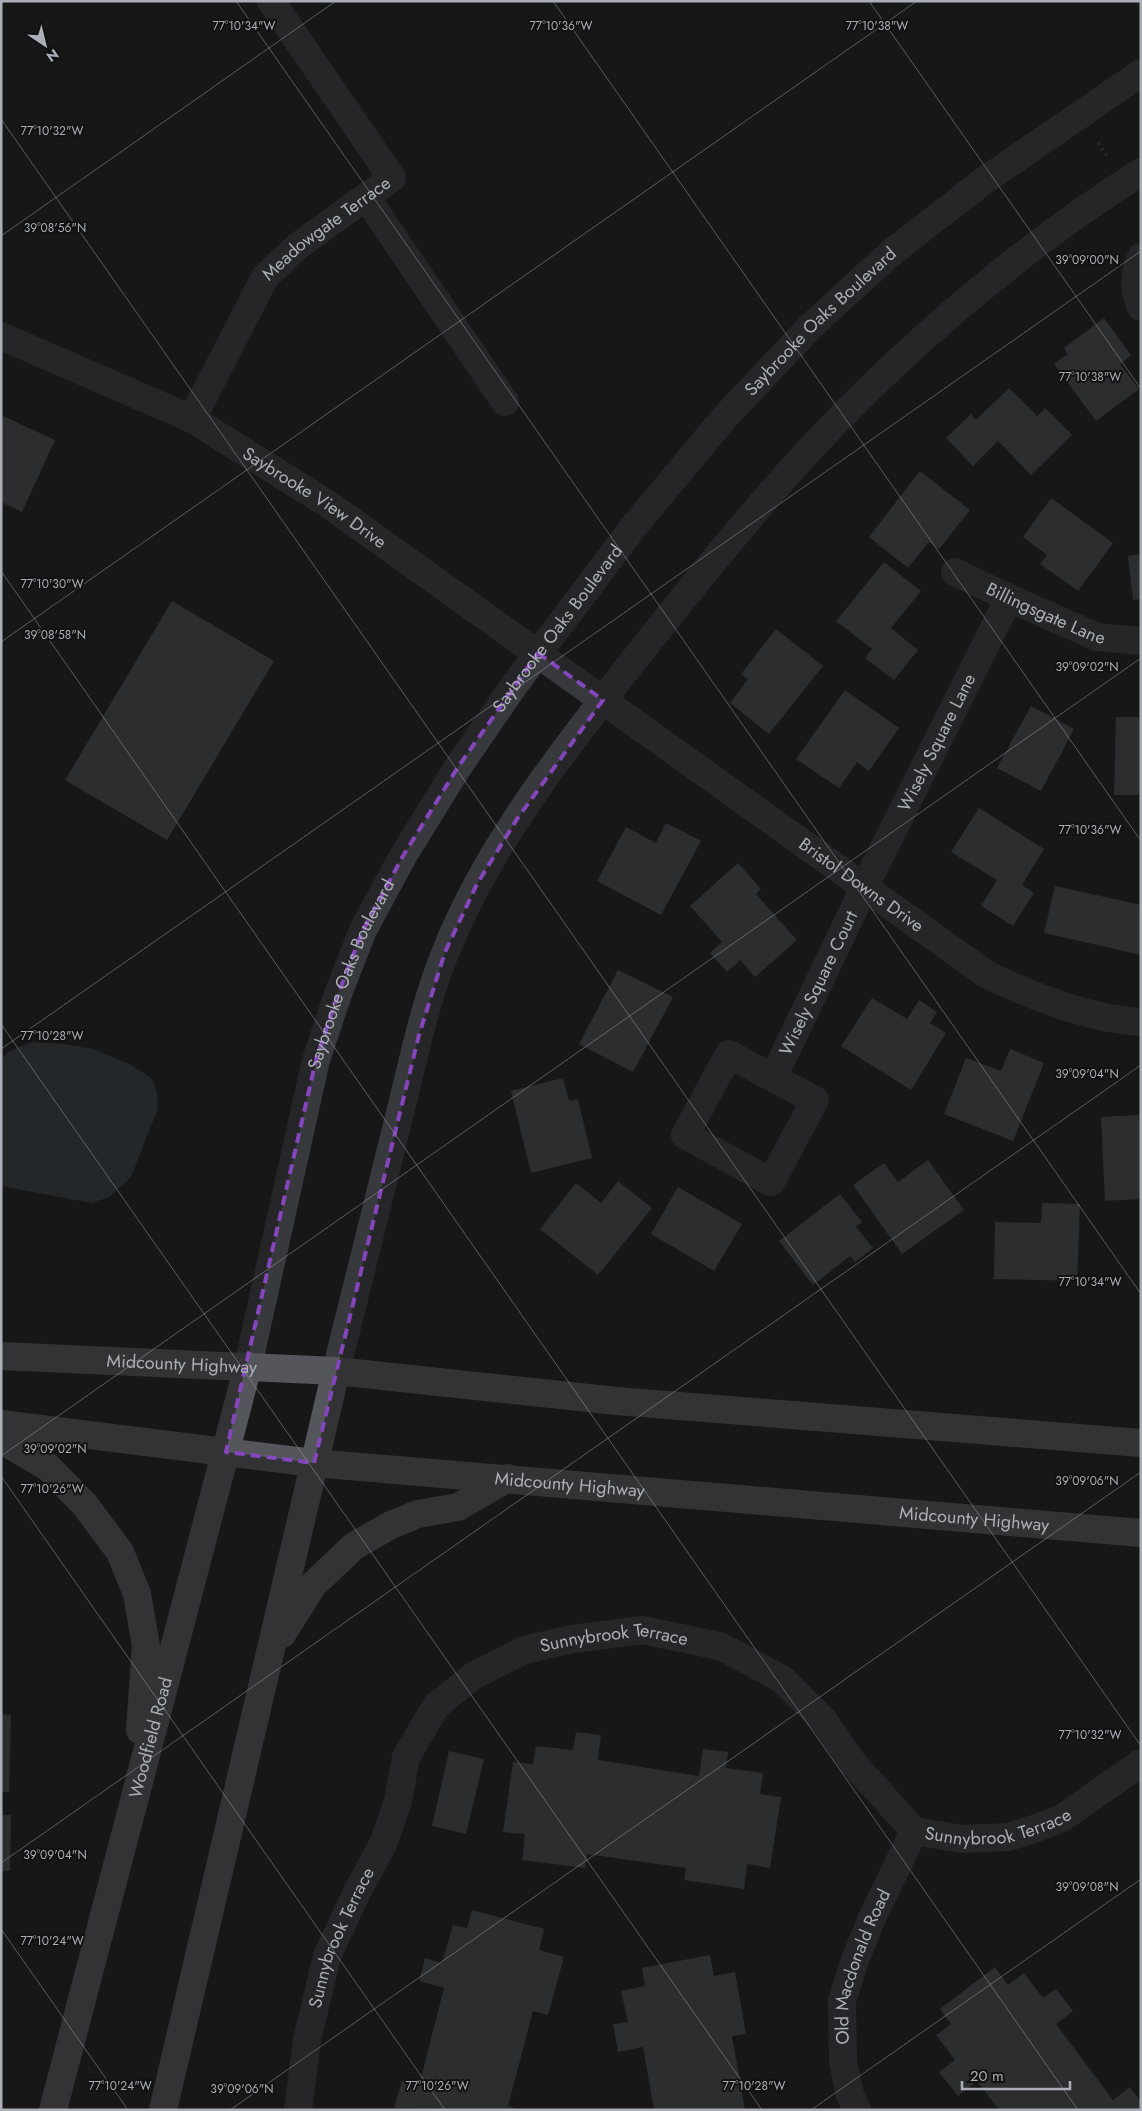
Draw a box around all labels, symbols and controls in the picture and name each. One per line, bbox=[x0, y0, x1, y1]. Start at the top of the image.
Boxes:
text: 77°10'34"W bbox=[213, 17, 276, 35]
text: 77°10'36"W bbox=[530, 17, 593, 35]
text: 77°10'38"W bbox=[846, 17, 908, 35]
north arrow bbox=[20, 20, 70, 70]
text: N bbox=[42, 44, 63, 67]
text: 77°10'32"W bbox=[21, 122, 84, 140]
street label: Meadowgate Terrace bbox=[256, 170, 396, 287]
text: 39°08'56"N bbox=[24, 219, 86, 237]
street label: Saybrooke Oaks Boulevard bbox=[738, 241, 902, 402]
text: 39°09'00"N bbox=[1055, 251, 1119, 269]
text: 77°10'38"W bbox=[1059, 368, 1121, 386]
street label: Saybrooke View Drive bbox=[238, 441, 392, 555]
street label: Saybrooke Oaks Boulevard bbox=[486, 539, 629, 718]
text: 77°10'30"W bbox=[20, 575, 84, 593]
street label: Billingsgate Lane bbox=[982, 576, 1106, 651]
text: 39°08'58"N bbox=[24, 626, 86, 644]
text: 39°09'02"N bbox=[1055, 658, 1119, 676]
street label: Wisely Square Lane bbox=[891, 669, 982, 816]
text: 77°10'36"W bbox=[1059, 821, 1122, 839]
street label: Bristol Downs Drive bbox=[793, 831, 929, 939]
street label: Saybrooke Oaks Boulevard bbox=[301, 875, 401, 1072]
street label: Wisely Square Court bbox=[773, 906, 864, 1060]
text: 77°10'28"W bbox=[21, 1027, 84, 1045]
text: 39°09'04"N bbox=[1055, 1065, 1119, 1083]
text: 77°10'34"W bbox=[1059, 1273, 1122, 1291]
street label: Midcounty Highway bbox=[106, 1348, 258, 1380]
text: 39°09'02"N bbox=[23, 1440, 87, 1458]
street label: Midcounty Highway bbox=[494, 1465, 646, 1504]
text: 39°09'06"N bbox=[1055, 1472, 1119, 1490]
text: 77°10'26"W bbox=[20, 1480, 84, 1498]
street label: Midcounty Highway bbox=[898, 1500, 1050, 1538]
street label: Sunnybrook Terrace bbox=[537, 1617, 690, 1659]
street label: Woodfield Road bbox=[122, 1674, 179, 1801]
text: 77°10'32"W bbox=[1059, 1726, 1122, 1744]
street label: Sunnybrook Terrace bbox=[923, 1802, 1077, 1852]
text: 39°09'04"N bbox=[23, 1846, 87, 1864]
street label: Sunnybrook Terrace bbox=[302, 1863, 381, 2011]
text: 39°09'08"N bbox=[1056, 1878, 1118, 1896]
street label: Old Macdonald Road bbox=[829, 1885, 897, 2045]
text: 77°10'24"W bbox=[20, 1932, 84, 1950]
scale bar bbox=[962, 2058, 1070, 2090]
text: 20 m bbox=[970, 2065, 1004, 2087]
text: 77°10'24"W bbox=[88, 2077, 152, 2095]
text: 77°10'26"W bbox=[405, 2077, 469, 2095]
text: 77°10'28"W bbox=[723, 2077, 786, 2095]
text: 39°09'06"N bbox=[210, 2080, 274, 2098]

